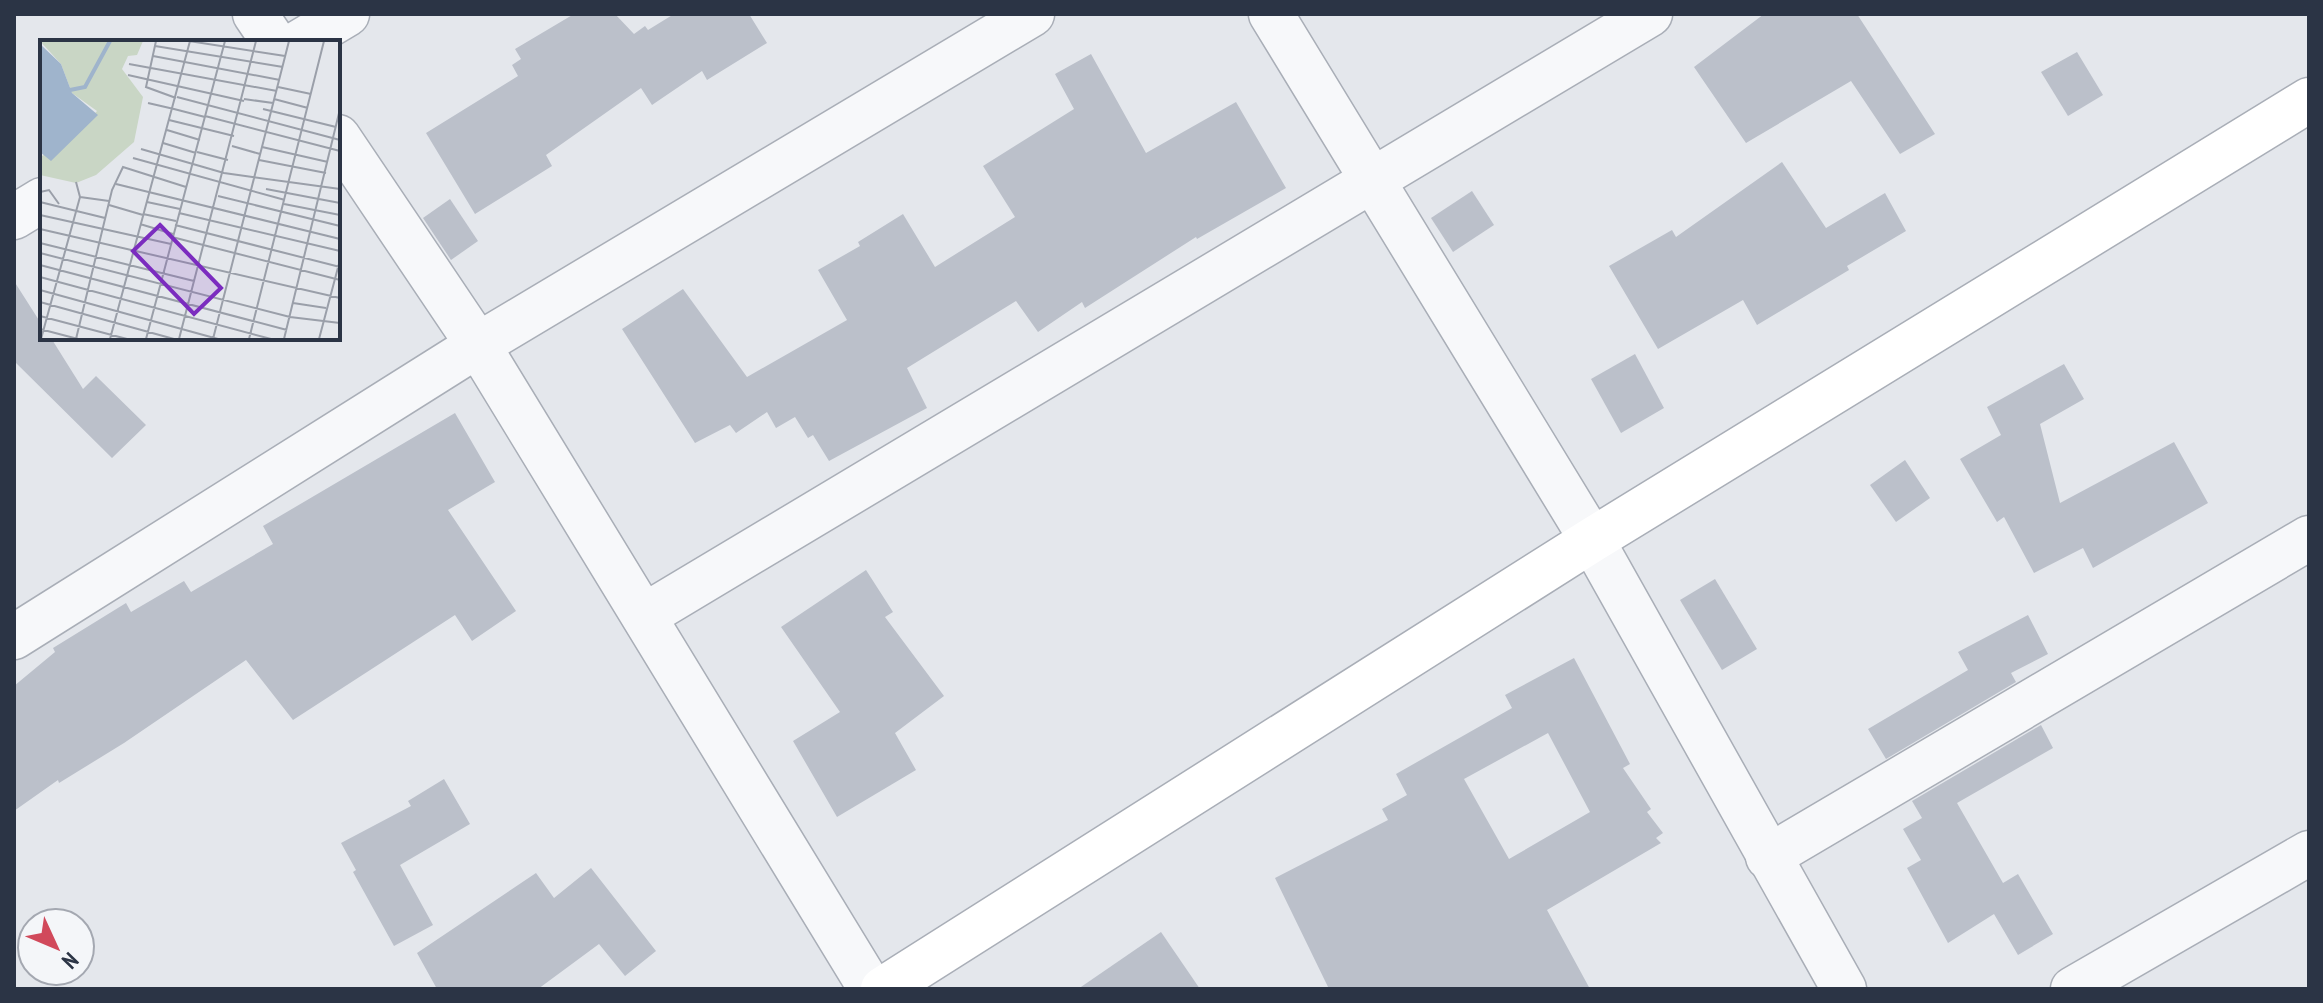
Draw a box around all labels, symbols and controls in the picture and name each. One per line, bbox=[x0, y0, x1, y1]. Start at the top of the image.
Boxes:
inset map bbox=[40, 40, 340, 340]
north arrow bbox=[16, 907, 96, 987]
text: N bbox=[56, 947, 85, 975]

